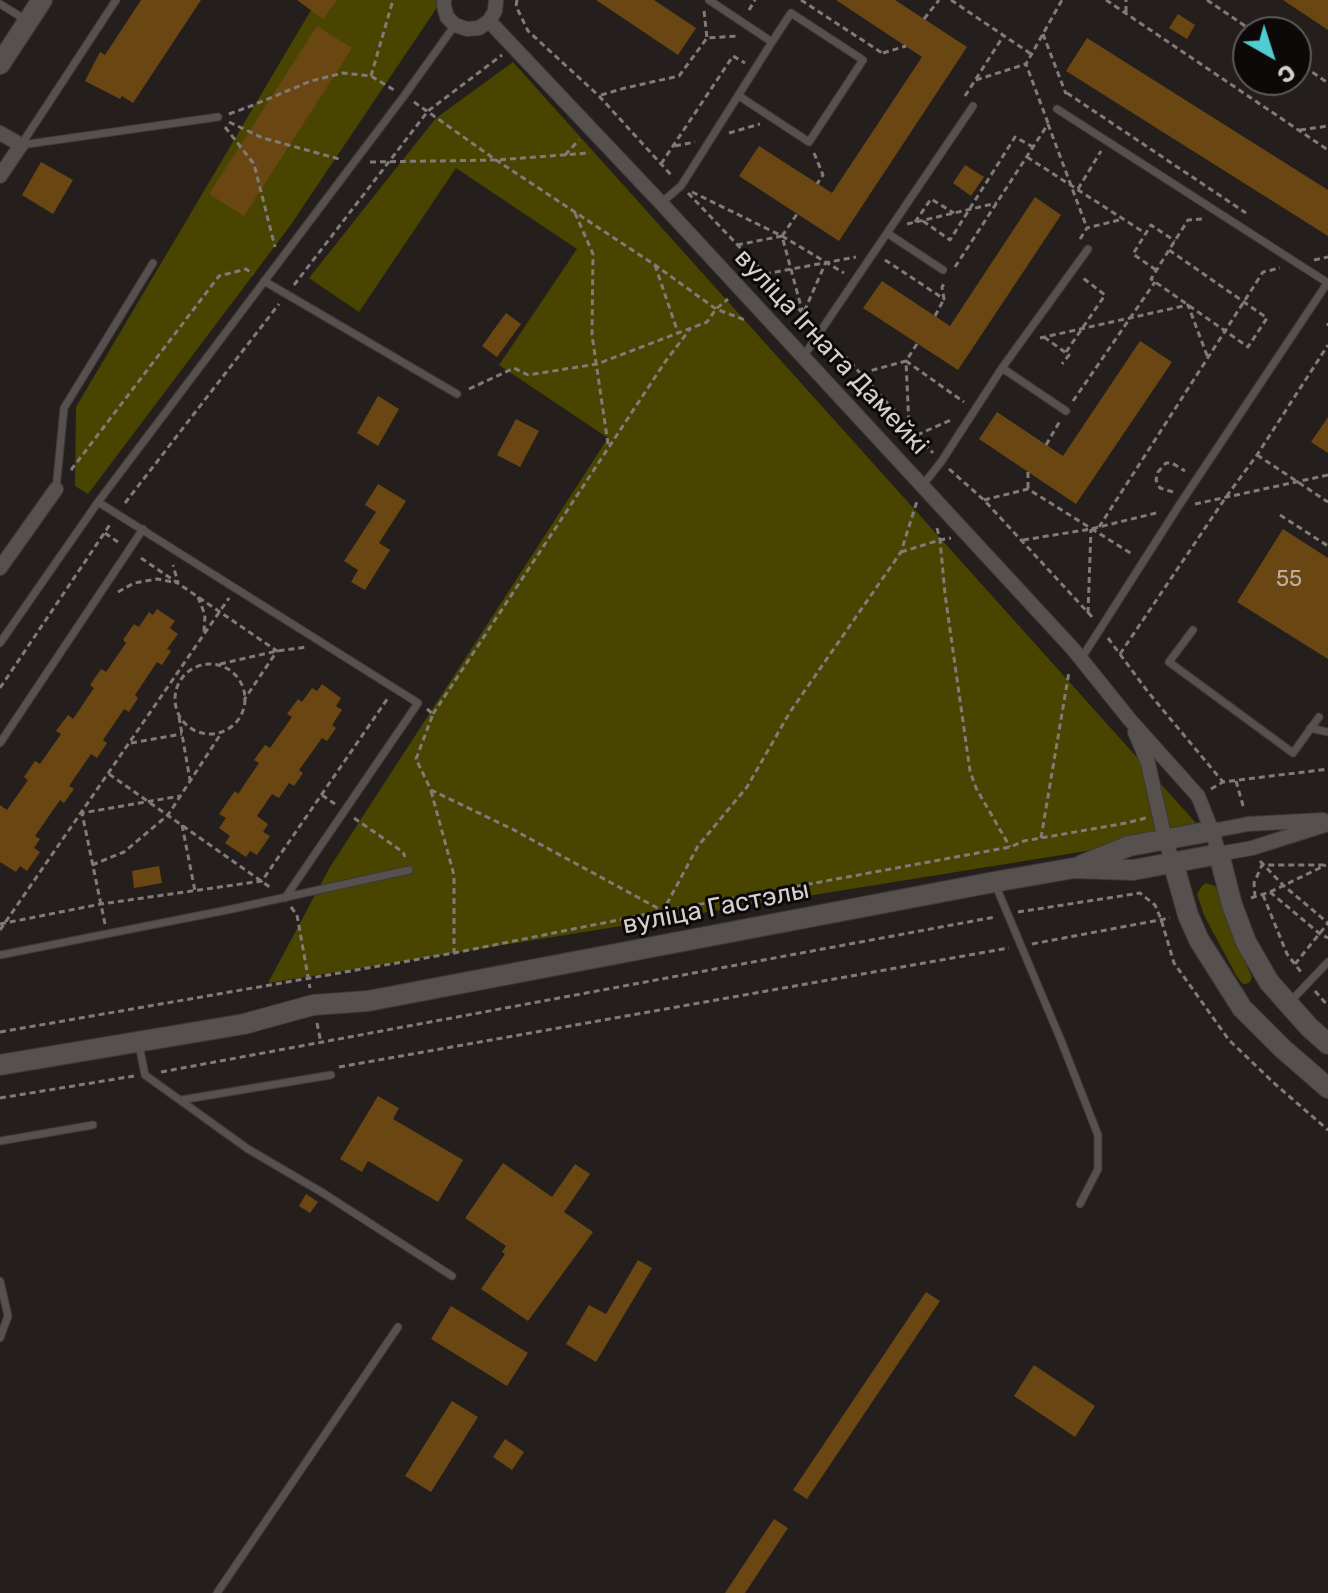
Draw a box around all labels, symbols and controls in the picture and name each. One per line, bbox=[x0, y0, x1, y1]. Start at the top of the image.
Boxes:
north arrow bbox=[1232, 16, 1312, 96]
text: С bbox=[1272, 58, 1301, 89]
street label: вуліца Ігната Дамейкі bbox=[728, 243, 934, 461]
house number: 55 bbox=[1276, 567, 1302, 593]
street label: вуліца Гастэлы bbox=[620, 875, 812, 941]

